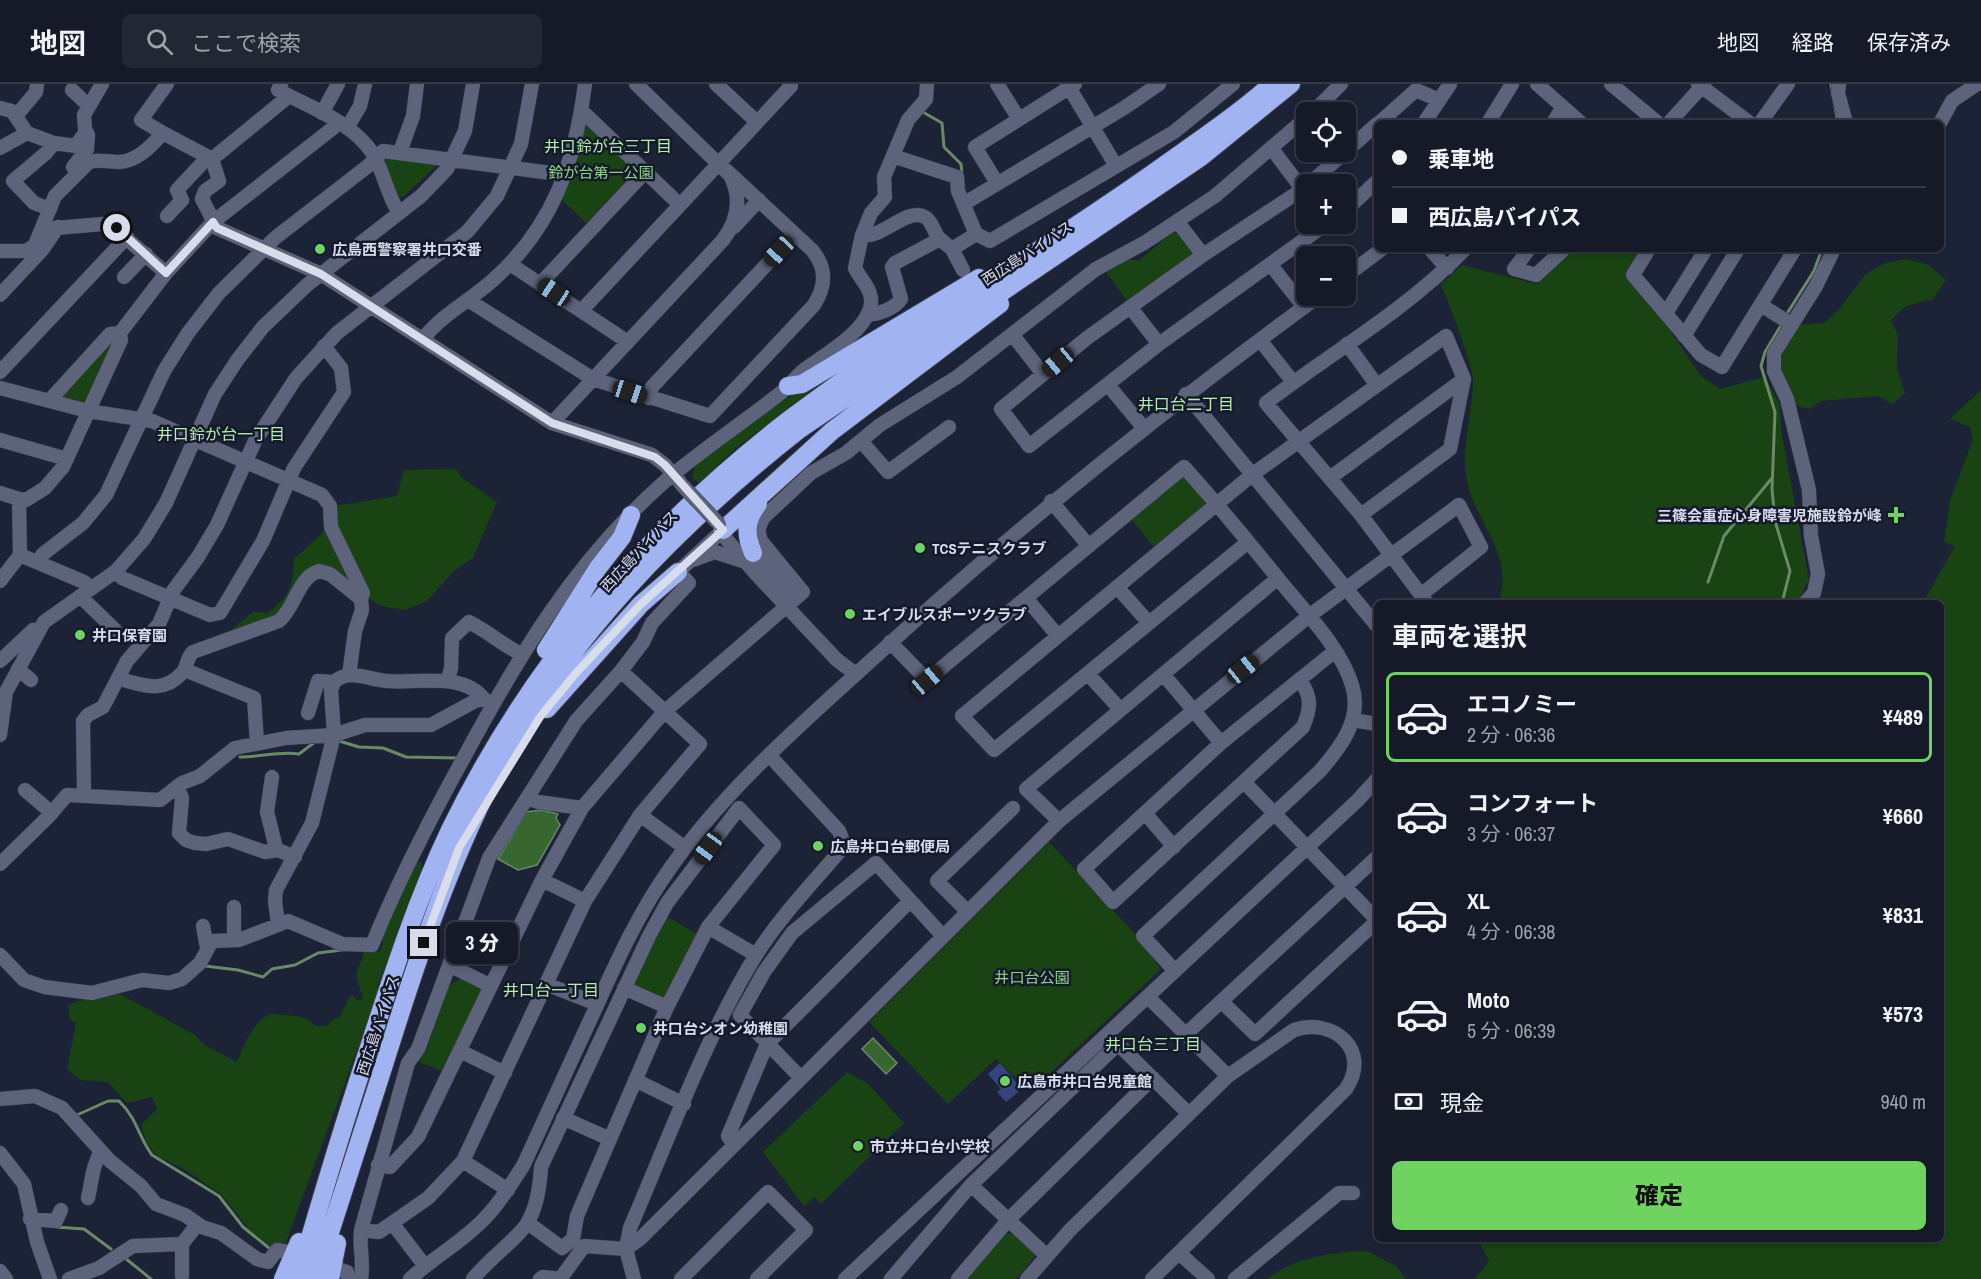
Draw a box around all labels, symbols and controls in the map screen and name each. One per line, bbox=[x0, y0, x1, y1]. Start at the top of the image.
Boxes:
search box bbox=[122, 14, 542, 68]
text: 地図 bbox=[30, 24, 86, 62]
icon: search bbox=[143, 25, 176, 58]
text: ここで検索 bbox=[191, 28, 301, 58]
text: 地図 bbox=[1717, 28, 1759, 57]
text: 経路 bbox=[1792, 28, 1834, 57]
text: 保存済み bbox=[1867, 28, 1951, 57]
map controls bbox=[1296, 102, 1356, 306]
button: locate bbox=[1296, 102, 1356, 162]
district label: 井口鈴が台三丁目 bbox=[544, 135, 672, 157]
text: 乗車地 bbox=[1428, 144, 1494, 174]
park label: 鈴が台第一公園 bbox=[548, 162, 654, 183]
button: + bbox=[1296, 174, 1356, 234]
text: 西広島バイパス bbox=[1428, 202, 1582, 232]
route start bbox=[103, 214, 130, 241]
street label: 西広島バイパス bbox=[977, 216, 1077, 290]
car bbox=[760, 232, 798, 270]
place label: 広島西警察署井口交番 bbox=[332, 239, 482, 260]
marker: 広島西警察署井口交番 bbox=[313, 242, 327, 256]
button: − bbox=[1296, 246, 1356, 306]
car bbox=[534, 275, 574, 309]
car bbox=[1038, 344, 1078, 380]
car bbox=[610, 378, 650, 406]
district label: 井口台二丁目 bbox=[1138, 393, 1234, 415]
district label: 井口鈴が台一丁目 bbox=[157, 423, 285, 445]
place label: 三篠会重症心身障害児施設鈴が峰 bbox=[1657, 505, 1882, 526]
street label: 西広島バイパス bbox=[596, 506, 682, 596]
marker: 三篠会重症心身障害児施設鈴が峰 bbox=[1887, 506, 1905, 524]
place label: TCSテニスクラブ bbox=[932, 538, 1047, 559]
marker: TCSテニスクラブ bbox=[913, 541, 927, 555]
place label: エイブルスポーツクラブ bbox=[862, 604, 1027, 625]
marker: エイブルスポーツクラブ bbox=[843, 607, 857, 621]
text: 車両を選択 bbox=[1392, 618, 1527, 654]
place label: 井口保育園 bbox=[92, 625, 167, 646]
marker: 井口保育園 bbox=[73, 628, 87, 642]
car bbox=[1223, 651, 1263, 687]
car bbox=[907, 662, 947, 698]
text: エコノミー bbox=[1467, 689, 1577, 719]
icon: car bbox=[1395, 690, 1449, 744]
text: ¥489 bbox=[1883, 702, 1923, 732]
text: 2 分 · 06:36 bbox=[1467, 721, 1555, 748]
text: コンフォート bbox=[1467, 788, 1598, 818]
icon: car bbox=[1395, 789, 1449, 843]
text: ¥660 bbox=[1883, 801, 1923, 831]
text: 3 分 · 06:37 bbox=[1467, 820, 1555, 847]
car bbox=[690, 828, 726, 868]
place label: 広島井口台郵便局 bbox=[830, 836, 950, 857]
marker: 広島井口台郵便局 bbox=[811, 839, 825, 853]
text: XL bbox=[1467, 886, 1490, 916]
icon: car bbox=[1395, 888, 1449, 942]
text: ¥831 bbox=[1883, 900, 1923, 930]
text: 4 分 · 06:38 bbox=[1467, 918, 1555, 945]
callout: 3 分 bbox=[445, 922, 517, 964]
route end bbox=[410, 929, 437, 956]
text: 3 分 bbox=[465, 929, 499, 956]
park label: 井口台公園 bbox=[994, 967, 1070, 988]
street label: 西広島バイパス bbox=[352, 972, 404, 1078]
district label: 井口台一丁目 bbox=[503, 979, 599, 1001]
text: Moto bbox=[1467, 985, 1510, 1015]
icon: car bbox=[1395, 987, 1449, 1041]
text: ¥573 bbox=[1883, 999, 1923, 1029]
text: 5 分 · 06:39 bbox=[1467, 1017, 1555, 1044]
place label: 井口台シオン幼稚園 bbox=[653, 1018, 788, 1039]
marker: 井口台シオン幼稚園 bbox=[634, 1021, 648, 1035]
district label: 井口台三丁目 bbox=[1105, 1033, 1201, 1055]
place label: 広島市井口台児童館 bbox=[1017, 1071, 1152, 1092]
marker: 広島市井口台児童館 bbox=[998, 1074, 1012, 1088]
icon: cash bbox=[1392, 1085, 1425, 1118]
text: 現金 bbox=[1440, 1088, 1484, 1118]
text: 940 m bbox=[1880, 1088, 1926, 1115]
place label: 市立井口台小学校 bbox=[870, 1136, 990, 1157]
marker: 市立井口台小学校 bbox=[851, 1139, 865, 1153]
button: 確定 bbox=[1392, 1161, 1926, 1230]

